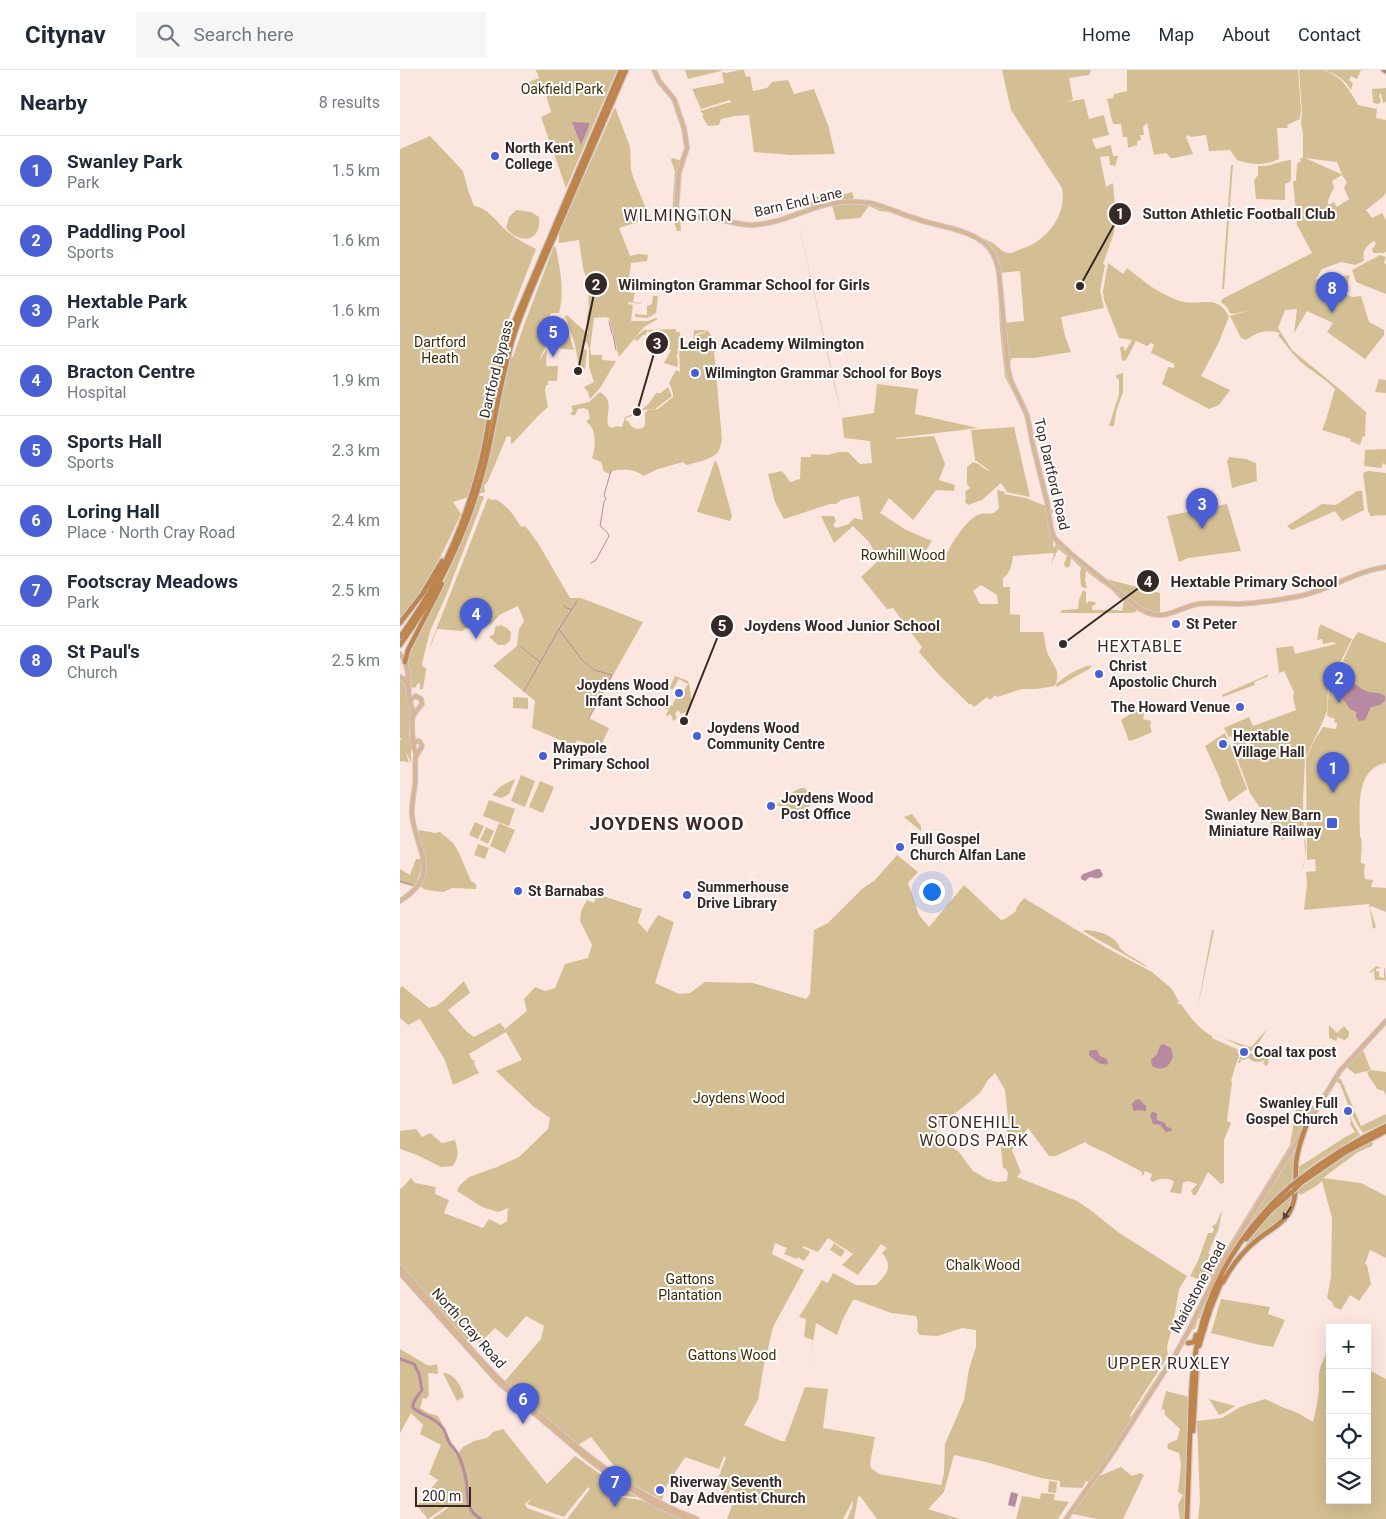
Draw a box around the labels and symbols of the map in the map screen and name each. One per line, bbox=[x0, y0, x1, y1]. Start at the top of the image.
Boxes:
park label: Oakfield Park bbox=[521, 81, 604, 97]
place label: North Kent College bbox=[505, 140, 573, 172]
marker: North Kent College bbox=[489, 150, 501, 162]
street label: Barn End Lane bbox=[753, 184, 843, 220]
callout: Sutton Athletic Football Club bbox=[1107, 199, 1345, 229]
text: 1 bbox=[1116, 205, 1124, 223]
text: Sutton Athletic Football Club bbox=[1142, 205, 1336, 223]
district label: WILMINGTON bbox=[623, 206, 733, 225]
callout: Wilmington Grammar School for Girls bbox=[583, 269, 880, 299]
pin: 8 bbox=[1316, 272, 1348, 313]
text: 2 bbox=[592, 276, 601, 294]
text: Wilmington Grammar School for Girls bbox=[618, 276, 870, 294]
pin: 5 bbox=[537, 316, 569, 357]
street label: Dartford Bypass bbox=[476, 318, 516, 420]
callout: Leigh Academy Wilmington bbox=[645, 328, 874, 358]
park label: Dartford Heath bbox=[414, 334, 466, 366]
text: 3 bbox=[653, 335, 661, 353]
text: Leigh Academy Wilmington bbox=[680, 335, 864, 353]
place label: Wilmington Grammar School for Boys bbox=[705, 365, 942, 381]
marker: Wilmington Grammar School for Boys bbox=[689, 367, 701, 379]
street label: Top Dartford Road bbox=[1031, 416, 1073, 532]
pin: 3 bbox=[1186, 488, 1218, 529]
park label: Rowhill Wood bbox=[861, 547, 945, 563]
callout: Hextable Primary School bbox=[1136, 566, 1348, 596]
text: 4 bbox=[1144, 573, 1153, 591]
text: Hextable Primary School bbox=[1170, 573, 1338, 591]
pin: 4 bbox=[460, 598, 492, 639]
callout: Joydens Wood Junior School bbox=[709, 611, 950, 641]
place label: St Peter bbox=[1186, 616, 1237, 632]
text: 5 bbox=[718, 617, 726, 635]
text: Joydens Wood Junior School bbox=[744, 617, 940, 635]
marker: St Peter bbox=[1170, 618, 1182, 630]
district label: HEXTABLE bbox=[1097, 637, 1183, 656]
place label: Christ Apostolic Church bbox=[1109, 658, 1217, 690]
pin: 2 bbox=[1323, 662, 1355, 703]
marker: Christ Apostolic Church bbox=[1093, 668, 1105, 680]
place label: Joydens Wood Infant School bbox=[577, 677, 669, 709]
marker: Joydens Wood Infant School bbox=[673, 687, 685, 699]
place label: The Howard Venue bbox=[1111, 699, 1230, 715]
marker: The Howard Venue bbox=[1234, 701, 1246, 713]
place label: Joydens Wood Community Centre bbox=[707, 720, 825, 752]
place label: Hextable Village Hall bbox=[1233, 728, 1305, 760]
marker: Joydens Wood Community Centre bbox=[691, 730, 703, 742]
marker: Hextable Village Hall bbox=[1217, 738, 1229, 750]
place label: Maypole Primary School bbox=[553, 740, 650, 772]
marker: Maypole Primary School bbox=[537, 750, 549, 762]
pin: 1 bbox=[1317, 752, 1349, 793]
place label: Joydens Wood Post Office bbox=[781, 790, 873, 822]
marker: Joydens Wood Post Office bbox=[765, 800, 777, 812]
place label: Swanley New Barn Miniature Railway bbox=[1204, 807, 1322, 839]
district label: JOYDENS WOOD bbox=[589, 812, 745, 835]
marker: Swanley New Barn Miniature Railway bbox=[1325, 816, 1339, 830]
place label: Full Gospel Church Alfan Lane bbox=[910, 831, 1026, 863]
marker: Full Gospel Church Alfan Lane bbox=[894, 841, 906, 853]
place label: Summerhouse Drive Library bbox=[697, 879, 789, 911]
your location bbox=[919, 879, 945, 905]
place label: St Barnabas bbox=[528, 883, 604, 899]
marker: St Barnabas bbox=[512, 885, 524, 897]
marker: Summerhouse Drive Library bbox=[681, 889, 693, 901]
place label: Coal tax post bbox=[1254, 1044, 1337, 1060]
marker: Coal tax post bbox=[1238, 1046, 1250, 1058]
park label: Joydens Wood bbox=[693, 1090, 785, 1106]
place label: Swanley Full Gospel Church bbox=[1246, 1095, 1338, 1127]
marker: Swanley Full Gospel Church bbox=[1342, 1105, 1354, 1117]
district label: STONEHILL WOODS PARK bbox=[919, 1113, 1029, 1150]
one-way arrow bbox=[1283, 1207, 1292, 1220]
street label: Maidstone Road bbox=[1167, 1238, 1229, 1336]
park label: Chalk Wood bbox=[946, 1257, 1020, 1273]
park label: Gattons Plantation bbox=[658, 1271, 722, 1303]
street label: North Cray Road bbox=[429, 1285, 509, 1371]
park label: Gattons Wood bbox=[688, 1347, 776, 1363]
district label: UPPER RUXLEY bbox=[1107, 1354, 1231, 1373]
pin: 6 bbox=[507, 1383, 539, 1424]
pin: 7 bbox=[599, 1466, 631, 1507]
place label: Riverway Seventh Day Adventist Church bbox=[670, 1474, 806, 1506]
scale bar bbox=[415, 1484, 471, 1507]
marker: Riverway Seventh Day Adventist Church bbox=[654, 1484, 666, 1496]

